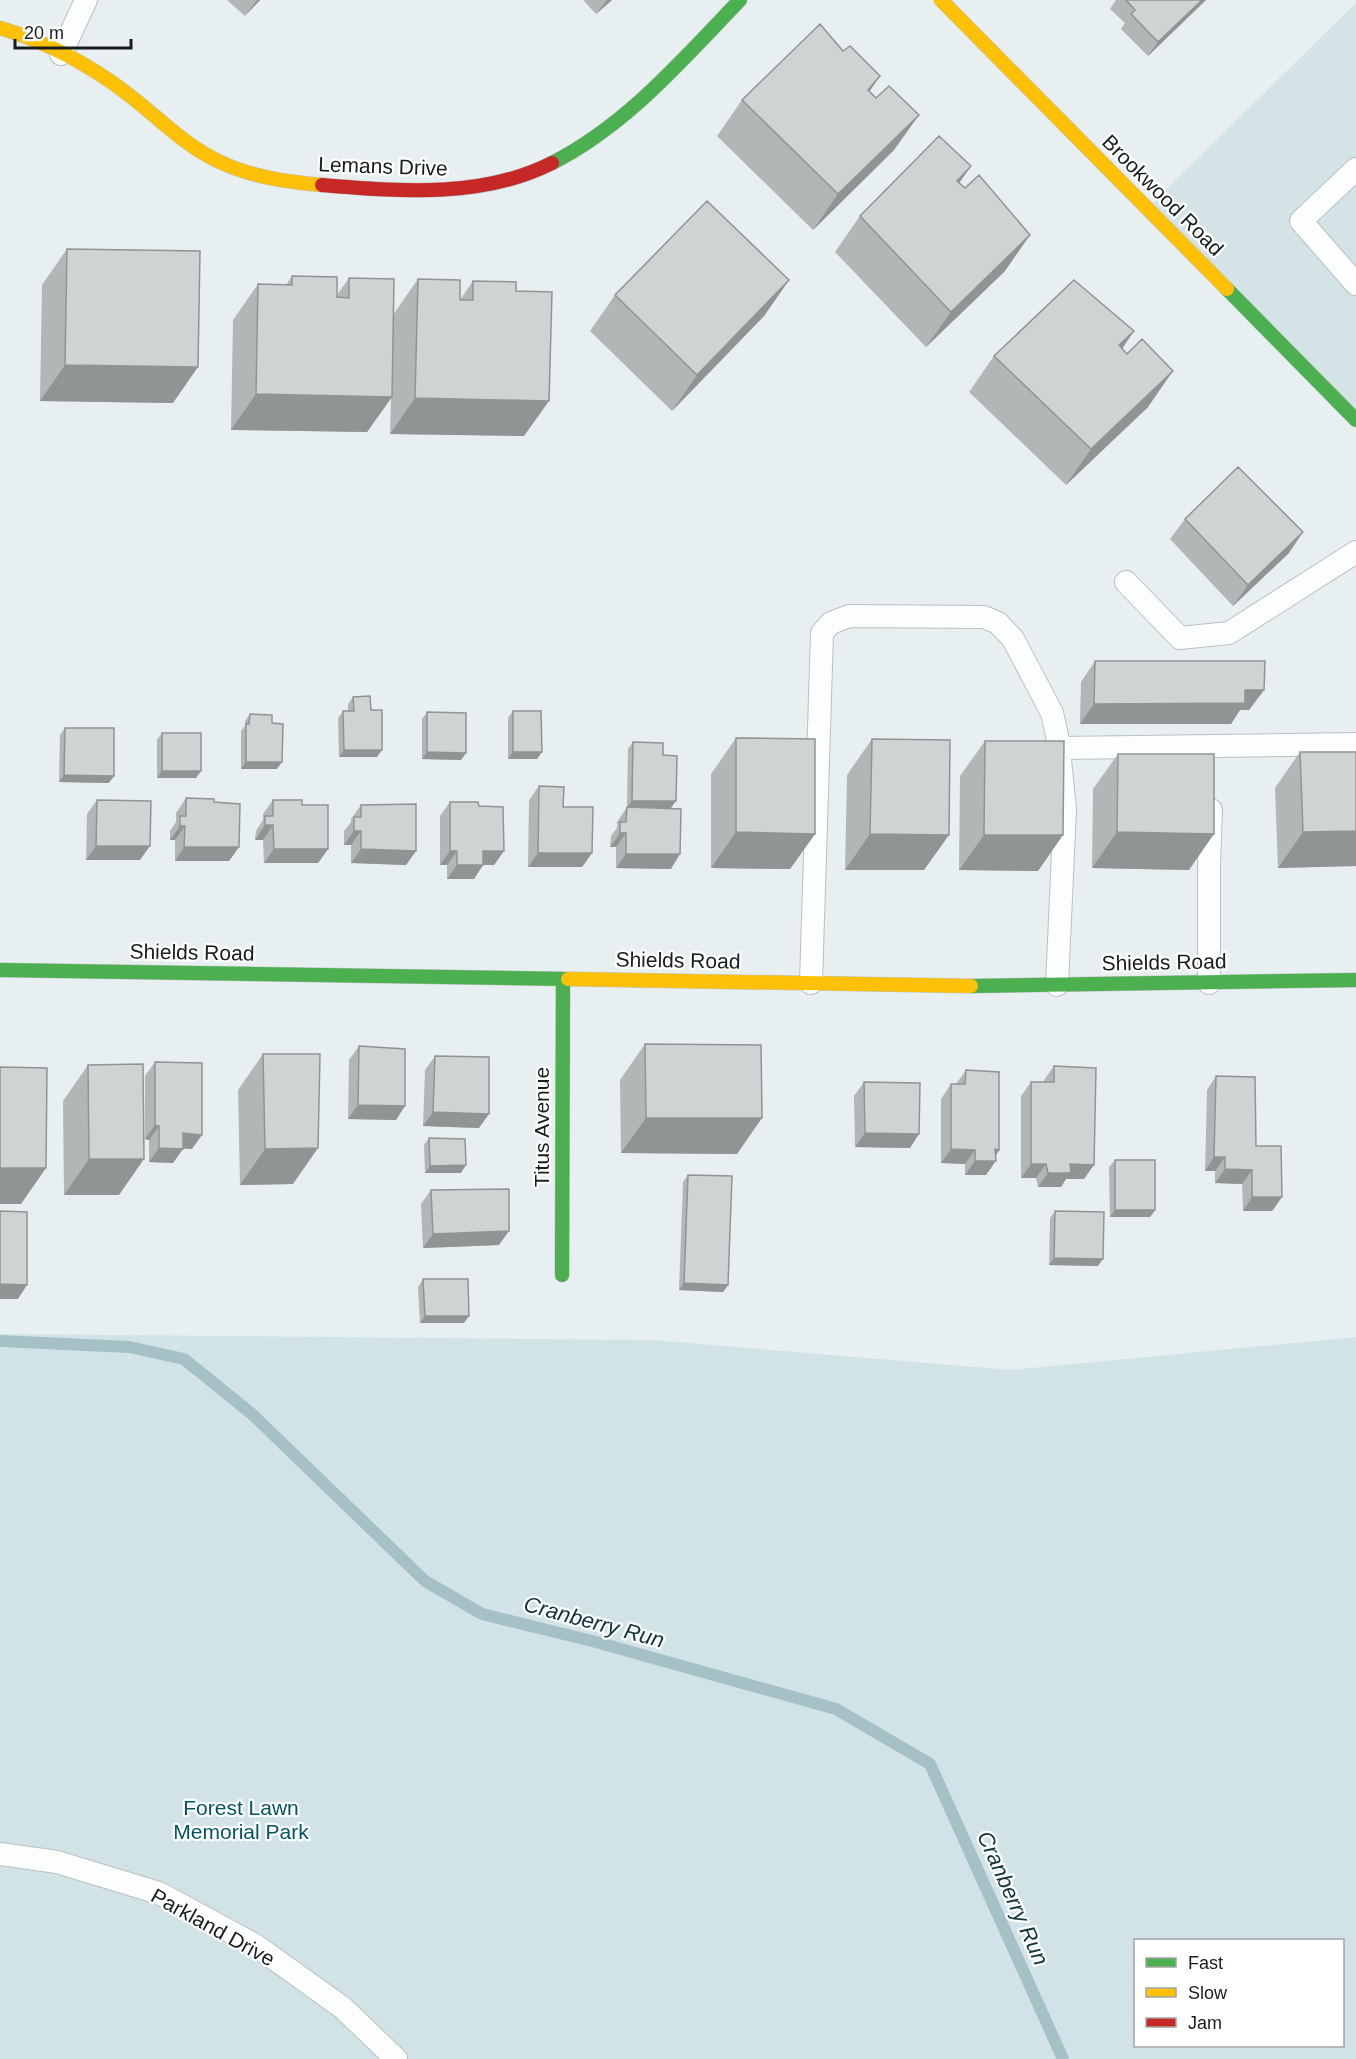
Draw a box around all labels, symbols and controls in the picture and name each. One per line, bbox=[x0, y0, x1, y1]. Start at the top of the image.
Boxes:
scale bar bbox=[15, 12, 130, 50]
text: 20 m bbox=[24, 23, 64, 43]
street label: Brookwood Road bbox=[1098, 130, 1228, 260]
street label: Lemans Drive bbox=[318, 152, 448, 180]
street label: Shields Road bbox=[129, 939, 255, 965]
street label: Shields Road bbox=[615, 947, 741, 973]
street label: Shields Road bbox=[1101, 949, 1227, 975]
street label: Titus Avenue bbox=[530, 1067, 553, 1187]
water label: Cranberry Run bbox=[521, 1591, 667, 1653]
park label: Forest Lawn Memorial Park bbox=[173, 1796, 309, 1843]
water label: Cranberry Run bbox=[972, 1827, 1054, 1969]
street label: Parkland Drive bbox=[147, 1884, 279, 1970]
legend bbox=[1134, 1939, 1344, 2047]
text: Fast bbox=[1188, 1953, 1223, 1973]
text: Slow bbox=[1188, 1983, 1228, 2003]
text: Jam bbox=[1188, 2013, 1222, 2033]

